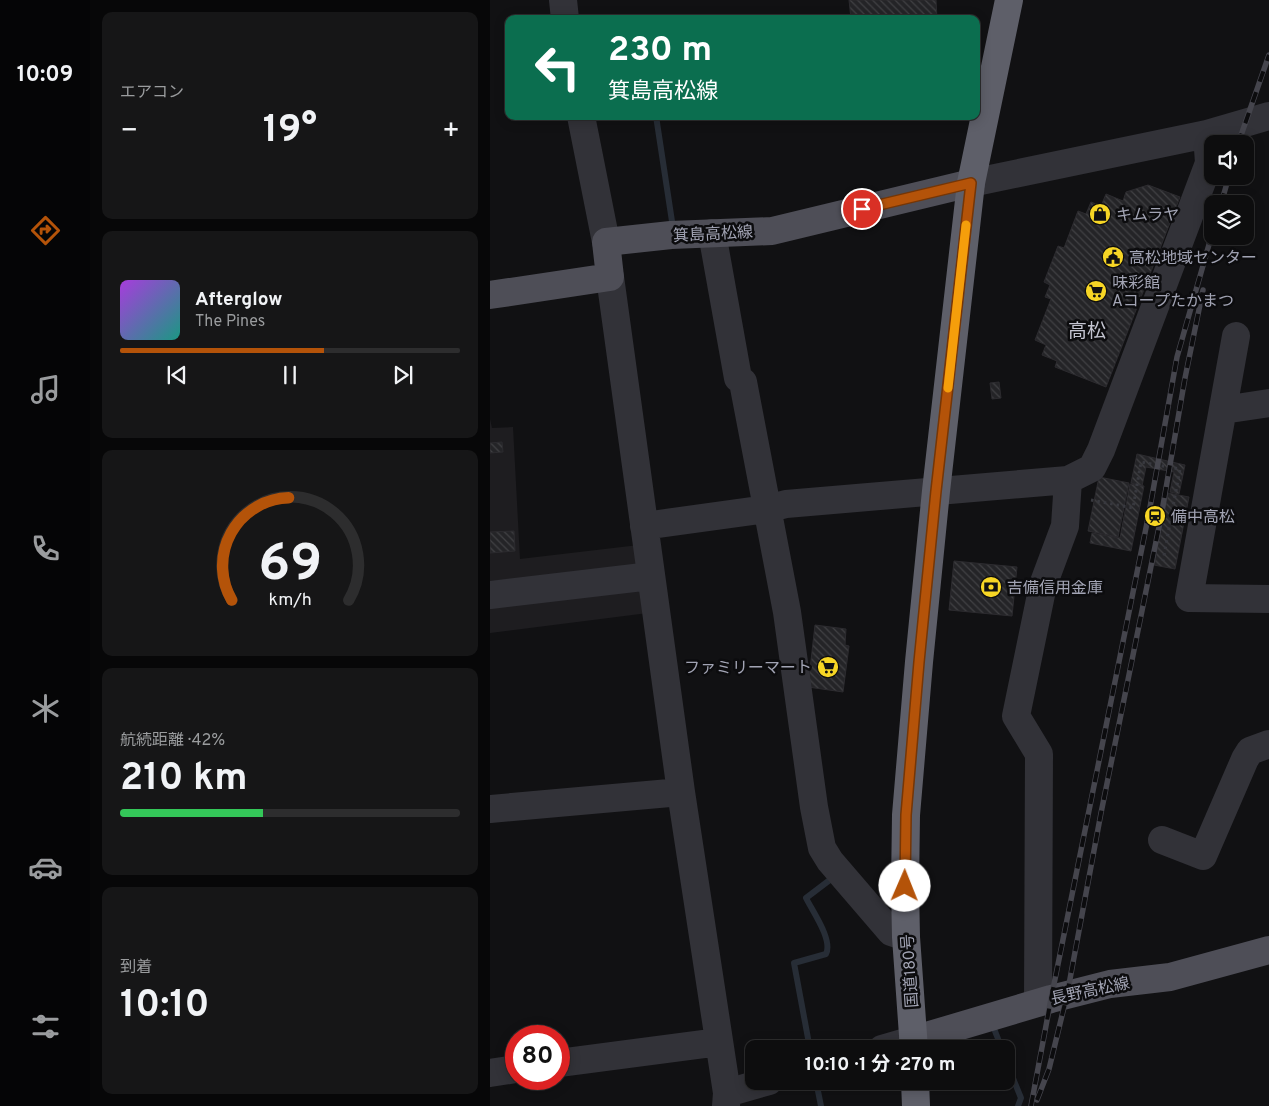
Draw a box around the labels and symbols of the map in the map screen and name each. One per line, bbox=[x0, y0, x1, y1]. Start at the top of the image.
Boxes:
pin bbox=[841, 188, 883, 230]
shop icon: キムラヤ bbox=[1088, 202, 1112, 226]
place label: キムラヤ bbox=[1116, 206, 1179, 226]
street label: 箕島高松線 bbox=[673, 223, 754, 247]
public building icon: 高松地域センター bbox=[1101, 245, 1125, 269]
place label: 高松地域センター bbox=[1129, 249, 1257, 269]
place label: 味彩館 Aコープたかまつ bbox=[1112, 274, 1234, 312]
supermarket icon: 味彩館 Aコープたかまつ bbox=[1084, 279, 1108, 303]
district label: 高松 bbox=[1068, 320, 1106, 344]
station icon: 備中高松 bbox=[1143, 504, 1167, 528]
place label: 備中高松 bbox=[1171, 508, 1235, 528]
bank icon: 吉備信用金庫 bbox=[979, 575, 1003, 599]
place label: 吉備信用金庫 bbox=[1007, 579, 1103, 599]
supermarket icon: ファミリーマート bbox=[816, 655, 840, 679]
place label: ファミリーマート bbox=[684, 659, 812, 679]
position arrow bbox=[878, 859, 930, 911]
street label: 国道180号 bbox=[898, 933, 924, 1008]
street label: 長野高松線 bbox=[1049, 974, 1132, 1010]
speed limit sign: 80 bbox=[505, 1025, 570, 1090]

